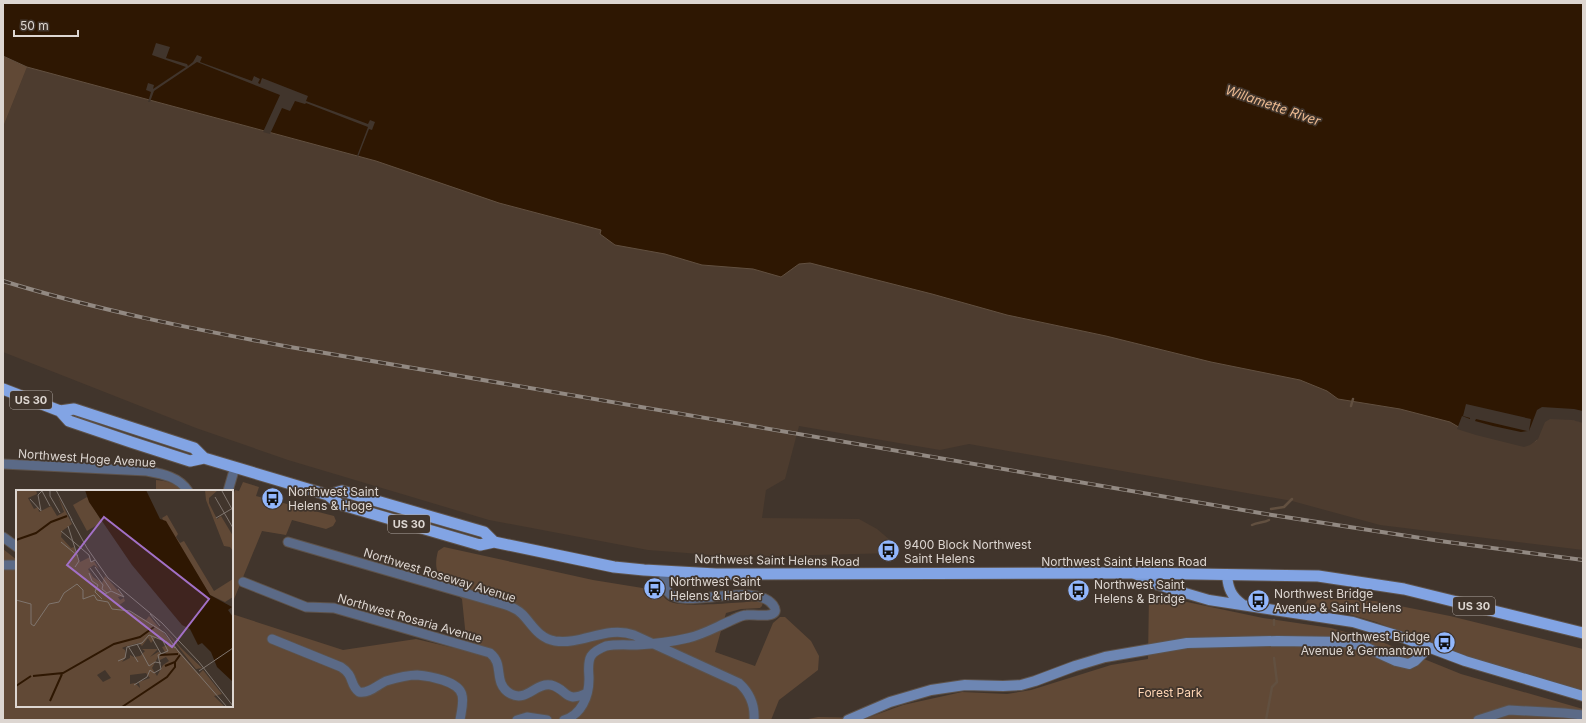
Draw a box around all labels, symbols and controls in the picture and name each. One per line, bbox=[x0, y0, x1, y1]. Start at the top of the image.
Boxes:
scale bar bbox=[14, 12, 78, 38]
text: 50 m bbox=[20, 18, 49, 33]
water label: Willamette River bbox=[1223, 81, 1324, 129]
road number: US 30 bbox=[10, 391, 52, 409]
street label: Northwest Hoge Avenue bbox=[18, 446, 156, 470]
place label: Northwest Saint Helens & Hoge bbox=[288, 484, 379, 513]
bus stop icon: Northwest Saint Helens & Hoge bbox=[260, 485, 286, 511]
inset map bbox=[16, 490, 233, 707]
road number: US 30 bbox=[388, 515, 430, 533]
place label: 9400 Block Northwest Saint Helens bbox=[904, 537, 1031, 566]
bus stop icon: 9400 Block Northwest Saint Helens bbox=[875, 538, 901, 564]
street label: Northwest Roseway Avenue bbox=[362, 545, 518, 605]
street label: Northwest Saint Helens Road bbox=[694, 551, 860, 569]
street label: Northwest Saint Helens Road bbox=[1041, 554, 1207, 569]
place label: Northwest Saint Helens & Harbor bbox=[670, 574, 764, 603]
bus stop icon: Northwest Saint Helens & Harbor bbox=[641, 575, 667, 601]
place label: Northwest Saint Helens & Bridge bbox=[1094, 577, 1185, 606]
bus stop icon: Northwest Saint Helens & Bridge bbox=[1066, 578, 1092, 604]
place label: Northwest Bridge Avenue & Saint Helens bbox=[1274, 586, 1402, 615]
bus stop icon: Northwest Bridge Avenue & Saint Helens bbox=[1245, 587, 1271, 613]
street label: Northwest Rosaria Avenue bbox=[336, 590, 484, 646]
road number: US 30 bbox=[1453, 597, 1495, 615]
place label: Northwest Bridge Avenue & Germantown bbox=[1301, 629, 1430, 658]
bus stop icon: Northwest Bridge Avenue & Germantown bbox=[1432, 630, 1458, 656]
park label: Forest Park bbox=[1138, 685, 1203, 700]

